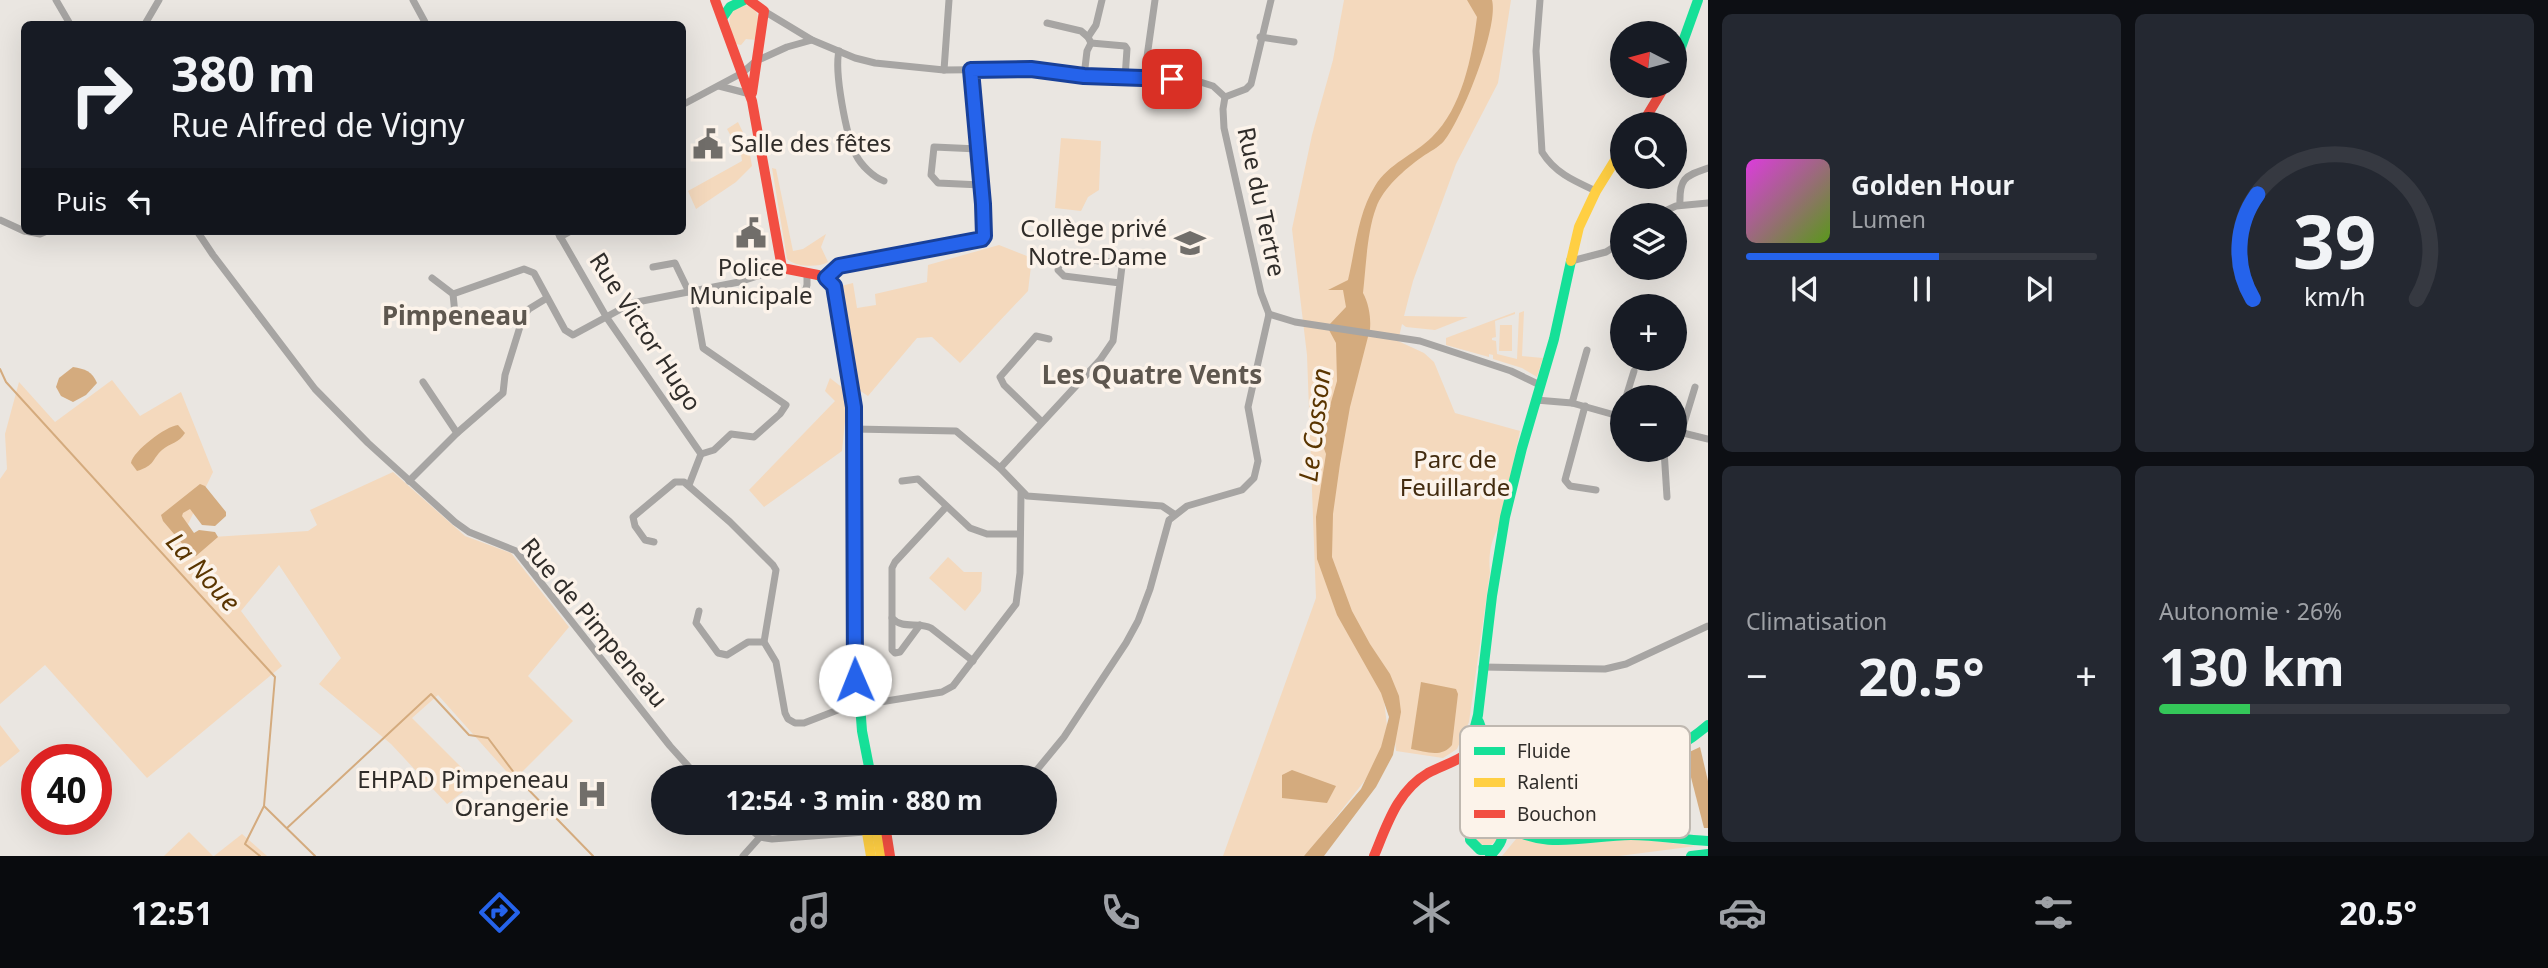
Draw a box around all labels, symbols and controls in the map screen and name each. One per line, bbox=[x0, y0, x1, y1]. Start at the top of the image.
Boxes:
north arrow bbox=[1610, 21, 1687, 98]
map controls bbox=[1610, 21, 1687, 462]
text: 380 m bbox=[171, 40, 316, 106]
icon: right bbox=[56, 49, 147, 140]
pin bbox=[1142, 49, 1202, 109]
icon: arrive bbox=[1153, 60, 1191, 98]
text: Rue Alfred de Vigny bbox=[171, 103, 465, 146]
button: search bbox=[1610, 112, 1687, 189]
street label: Rue du Tertre bbox=[1231, 124, 1294, 280]
place label: Salle des fêtes bbox=[731, 126, 891, 159]
public building icon: Salle des fêtes bbox=[691, 127, 725, 161]
text: Golden Hour bbox=[1851, 167, 2014, 203]
icon: left bbox=[121, 182, 159, 220]
text: Puis bbox=[56, 183, 107, 219]
text: 39 bbox=[2293, 192, 2376, 291]
button: layers bbox=[1610, 203, 1687, 280]
text: Lumen bbox=[1851, 203, 1926, 235]
place label: Collège privé Notre-Dame bbox=[1020, 211, 1167, 272]
public building icon: Police Municipale bbox=[734, 216, 768, 250]
school or university icon: Collège privé Notre-Dame bbox=[1173, 226, 1207, 260]
street label: Rue Victor Hugo bbox=[583, 246, 710, 417]
place label: Police Municipale bbox=[689, 250, 813, 311]
icon: previous bbox=[1786, 270, 1824, 308]
icon: pause bbox=[1903, 270, 1941, 308]
icon: next bbox=[2020, 270, 2058, 308]
text: km/h bbox=[2304, 279, 2365, 313]
button: + bbox=[1610, 294, 1687, 371]
district label: Pimpeneau bbox=[382, 297, 528, 333]
district label: Les Quatre Vents bbox=[1042, 356, 1262, 392]
water label: Le Cosson bbox=[1289, 366, 1339, 484]
button: − bbox=[1610, 385, 1687, 462]
park label: Parc de Feuillarde bbox=[1400, 442, 1510, 503]
water label: La Noue bbox=[159, 524, 249, 619]
street label: Rue de Pimpeneau bbox=[514, 530, 676, 714]
text: Autonomie · 26% bbox=[2159, 595, 2342, 627]
text: Climatisation bbox=[1746, 605, 1887, 637]
text: 130 km bbox=[2159, 630, 2345, 701]
text: 20.5° bbox=[1859, 640, 1984, 711]
position arrow bbox=[818, 643, 892, 717]
text: − bbox=[1746, 649, 1768, 701]
text: + bbox=[2075, 649, 2097, 701]
legend bbox=[1460, 726, 1690, 838]
text: Fluide bbox=[1517, 738, 1571, 764]
speed limit sign: 40 bbox=[21, 744, 112, 835]
place label: EHPAD Pimpeneau Orangerie bbox=[357, 762, 569, 823]
text: Ralenti bbox=[1517, 769, 1579, 795]
hospital icon: EHPAD Pimpeneau Orangerie bbox=[575, 777, 609, 811]
text: 12:54 · 3 min · 880 m bbox=[726, 782, 982, 818]
text: Bouchon bbox=[1517, 801, 1597, 827]
icon: directions bbox=[475, 888, 524, 937]
icon: music bbox=[786, 888, 835, 937]
icon: phone bbox=[1096, 888, 1145, 937]
icon: climate bbox=[1407, 888, 1456, 937]
icon: car bbox=[1718, 888, 1767, 937]
icon: filters bbox=[2029, 888, 2078, 937]
text: 12:51 bbox=[131, 891, 213, 934]
text: 20.5° bbox=[2340, 891, 2417, 934]

